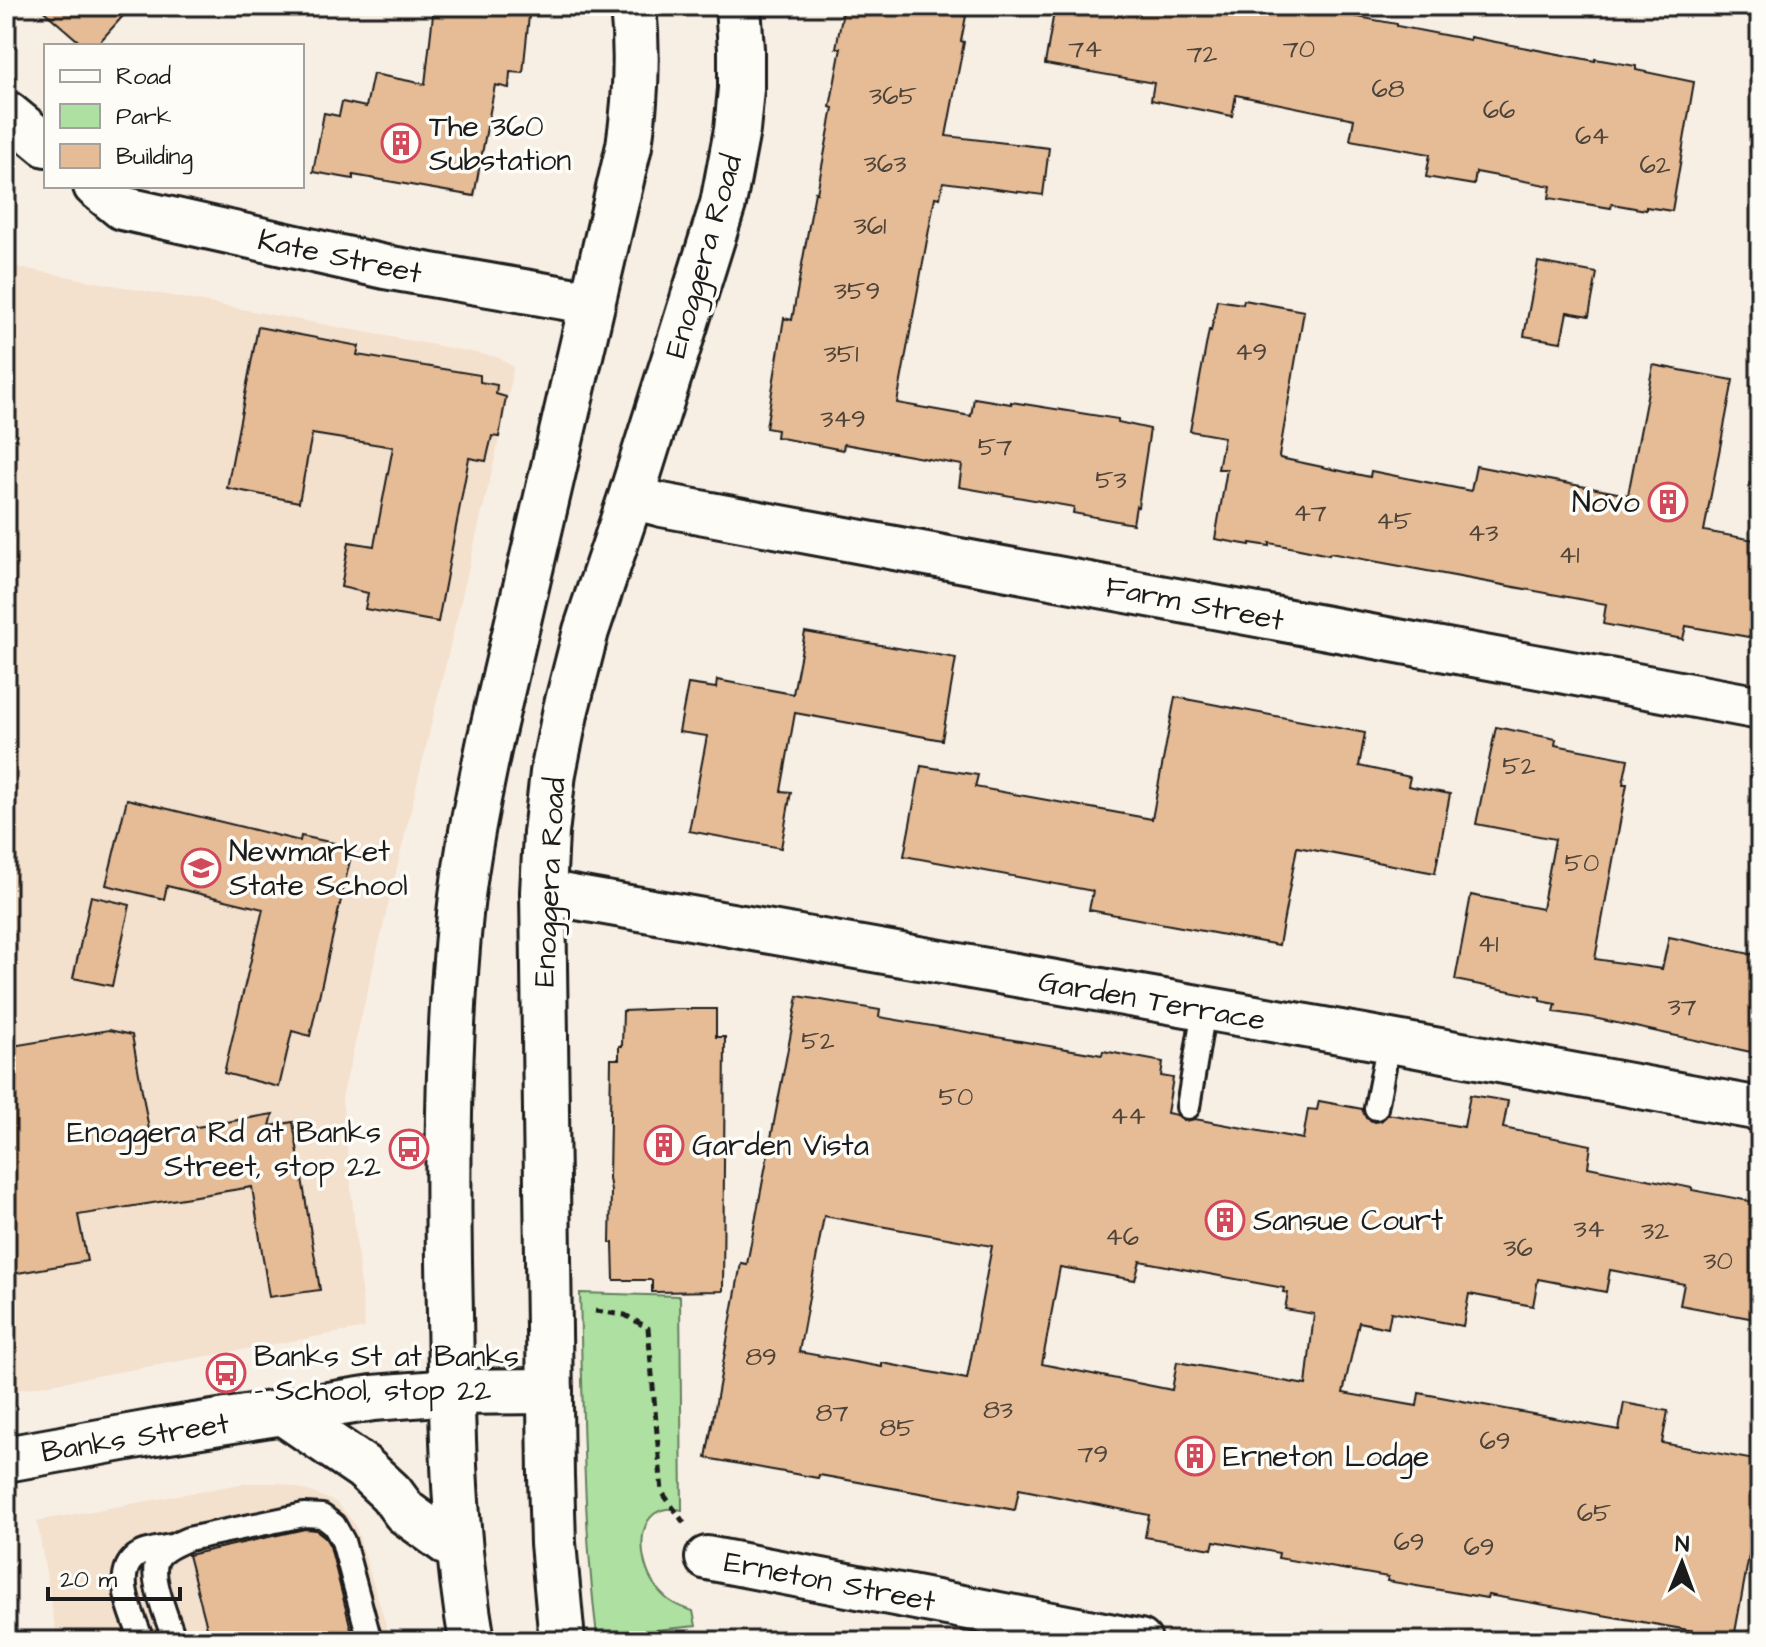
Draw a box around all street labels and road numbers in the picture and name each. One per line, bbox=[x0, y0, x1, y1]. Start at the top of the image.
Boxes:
street label: Enoggera Road bbox=[655, 150, 754, 363]
street label: Kate Street bbox=[254, 219, 426, 295]
street label: Farm Street bbox=[1102, 566, 1287, 642]
street label: Enoggera Road bbox=[524, 776, 577, 988]
street label: Garden Terrace bbox=[1035, 960, 1269, 1042]
street label: Banks Street bbox=[38, 1402, 232, 1474]
street label: Erneton Street bbox=[721, 1541, 939, 1623]

